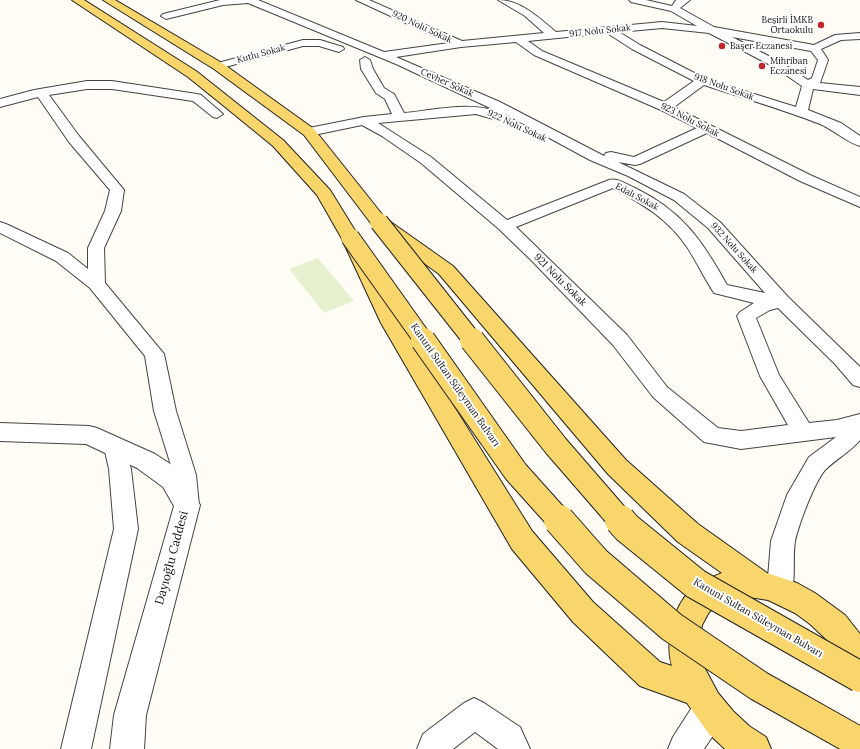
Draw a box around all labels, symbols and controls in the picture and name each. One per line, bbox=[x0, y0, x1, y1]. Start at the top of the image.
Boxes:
street label: 920 Nolu Sokak bbox=[390, 8, 454, 46]
place label: Beşirli İMKB Ortaokulu bbox=[762, 15, 813, 36]
marker: Beşirli İMKB Ortaokulu bbox=[816, 20, 826, 30]
street label: 917 Nolu Sokak bbox=[569, 22, 631, 40]
marker: Başer Eczanesi bbox=[717, 41, 727, 51]
place label: Başer Eczanesi bbox=[730, 41, 792, 51]
street label: Kutlu Sokak bbox=[236, 42, 286, 66]
place label: Mihriban Eczanesi bbox=[770, 56, 808, 77]
marker: Mihriban Eczanesi bbox=[757, 61, 767, 71]
street label: Cevher Sokak bbox=[419, 66, 475, 100]
street label: 918 Nolu Sokak bbox=[693, 71, 755, 103]
street label: 923 Nolu Sokak bbox=[659, 101, 721, 139]
street label: 922 Nolu Sokak bbox=[486, 108, 548, 144]
street label: Edalı Sokak bbox=[613, 181, 661, 213]
street label: 932 Nolu Sokak bbox=[708, 220, 760, 276]
street label: 921 Nolu Sokak bbox=[531, 251, 589, 309]
street label: Kanuni Sultan Süleyman Bulvarı bbox=[408, 321, 502, 449]
street label: Dayıoğlu Caddesi bbox=[153, 510, 191, 606]
street label: Kanuni Sultan Süleyman Bulvarı bbox=[691, 576, 825, 660]

